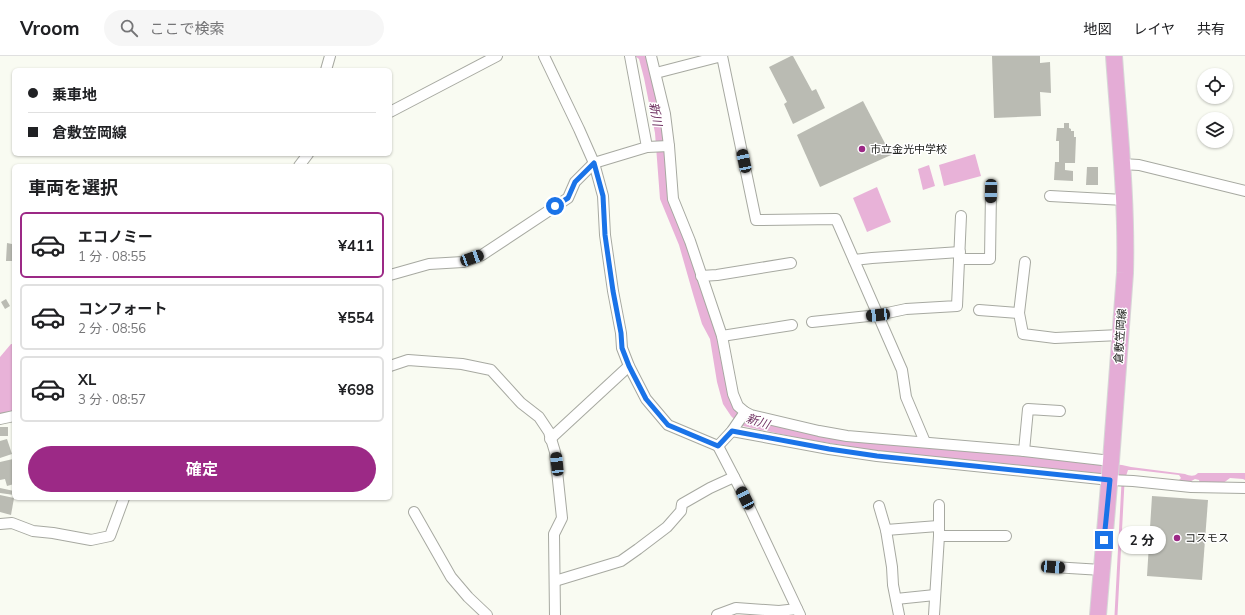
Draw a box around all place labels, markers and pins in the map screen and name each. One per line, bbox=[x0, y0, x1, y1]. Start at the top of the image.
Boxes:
place label: 市立金光中学校 bbox=[870, 142, 947, 156]
marker: 市立金光中学校 bbox=[857, 144, 867, 154]
place label: コスモス bbox=[1185, 531, 1229, 545]
marker: コスモス bbox=[1172, 533, 1182, 543]

